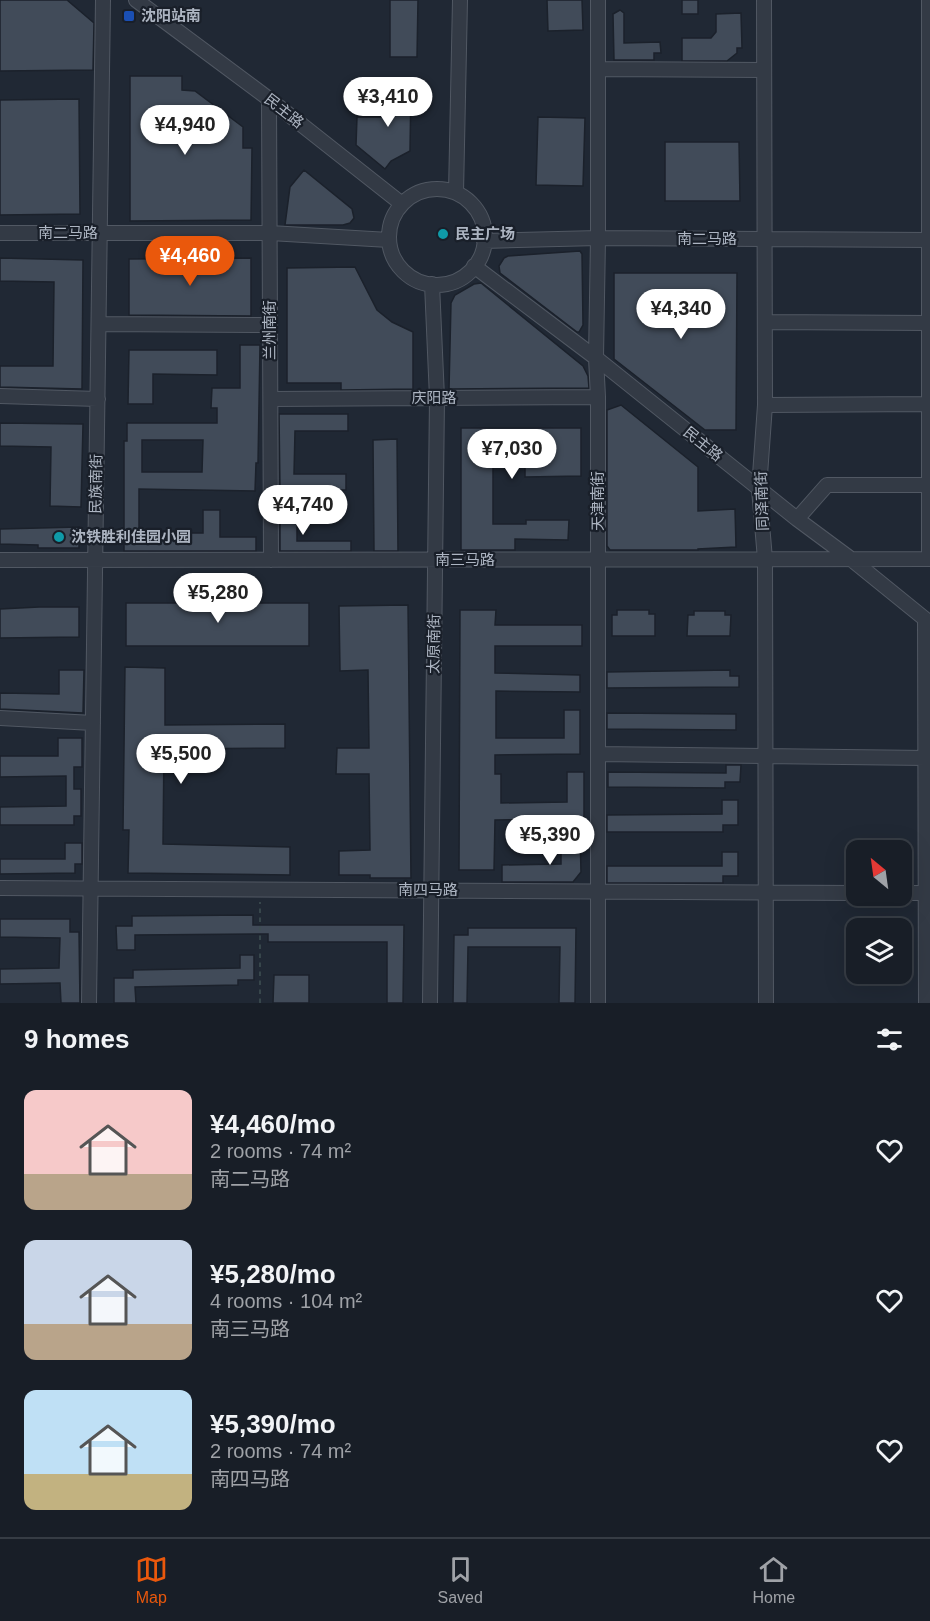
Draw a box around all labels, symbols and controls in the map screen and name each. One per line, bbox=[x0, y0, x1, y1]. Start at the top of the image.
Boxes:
place label: 沈阳站南 bbox=[141, 7, 201, 24]
marker: 沈阳站南 bbox=[122, 9, 136, 23]
pin: ¥3,410 bbox=[339, 77, 437, 128]
text: ¥3,410 bbox=[357, 85, 419, 107]
street label: 民主路 bbox=[261, 90, 307, 131]
pin: ¥4,940 bbox=[136, 105, 234, 156]
text: ¥4,940 bbox=[154, 113, 216, 135]
street label: 南二马路 bbox=[38, 224, 98, 241]
place label: 民主广场 bbox=[455, 225, 515, 242]
marker: 民主广场 bbox=[436, 227, 450, 241]
street label: 南二马路 bbox=[677, 230, 737, 247]
pin: ¥4,460 bbox=[141, 236, 239, 287]
text: ¥4,460 bbox=[159, 244, 221, 266]
pin: ¥4,340 bbox=[632, 289, 730, 340]
text: ¥4,340 bbox=[650, 297, 712, 319]
street label: 兰州南街 bbox=[261, 300, 278, 360]
street label: 庆阳路 bbox=[411, 389, 457, 406]
street label: 民主路 bbox=[680, 423, 726, 464]
pin: ¥7,030 bbox=[463, 429, 561, 480]
text: ¥7,030 bbox=[481, 437, 543, 459]
street label: 民族南街 bbox=[86, 454, 105, 514]
street label: 天津南街 bbox=[589, 471, 606, 531]
street label: 同泽南街 bbox=[752, 471, 771, 531]
pin: ¥4,740 bbox=[254, 485, 352, 536]
text: ¥4,740 bbox=[272, 493, 334, 515]
place label: 沈铁胜利佳园小园 bbox=[71, 528, 191, 545]
marker: 沈铁胜利佳园小园 bbox=[52, 530, 66, 544]
street label: 南三马路 bbox=[435, 551, 495, 568]
pin: ¥5,280 bbox=[169, 573, 267, 624]
text: ¥5,280 bbox=[187, 581, 249, 603]
street label: 太原南街 bbox=[424, 614, 443, 674]
pin: ¥5,500 bbox=[132, 734, 230, 785]
text: ¥5,500 bbox=[150, 742, 212, 764]
pin: ¥5,390 bbox=[501, 815, 599, 866]
text: ¥5,390 bbox=[519, 823, 581, 845]
north arrow bbox=[846, 840, 912, 906]
map controls bbox=[846, 840, 912, 984]
street label: 南四马路 bbox=[398, 881, 458, 898]
button: layers bbox=[846, 918, 912, 984]
icon: filters bbox=[873, 1023, 906, 1056]
text: 9 homes bbox=[24, 1024, 130, 1054]
text: ¥4,460/mo bbox=[210, 1109, 336, 1139]
icon: home bbox=[72, 1114, 144, 1186]
icon: heart bbox=[873, 1134, 906, 1167]
text: 2 rooms · 74 m² bbox=[210, 1140, 351, 1162]
text: 南二马路 bbox=[210, 1168, 290, 1190]
text: ¥5,280/mo bbox=[210, 1259, 336, 1289]
icon: home bbox=[72, 1264, 144, 1336]
icon: heart bbox=[873, 1284, 906, 1317]
text: 4 rooms · 104 m² bbox=[210, 1290, 362, 1312]
text: 南三马路 bbox=[210, 1318, 290, 1340]
text: ¥5,390/mo bbox=[210, 1409, 336, 1439]
icon: home bbox=[72, 1414, 144, 1486]
icon: heart bbox=[873, 1434, 906, 1467]
text: 2 rooms · 74 m² bbox=[210, 1440, 351, 1462]
text: 南四马路 bbox=[210, 1468, 290, 1490]
tab: Map bbox=[135, 1553, 168, 1607]
tab: Saved bbox=[437, 1553, 483, 1607]
tab: Home bbox=[752, 1553, 795, 1607]

